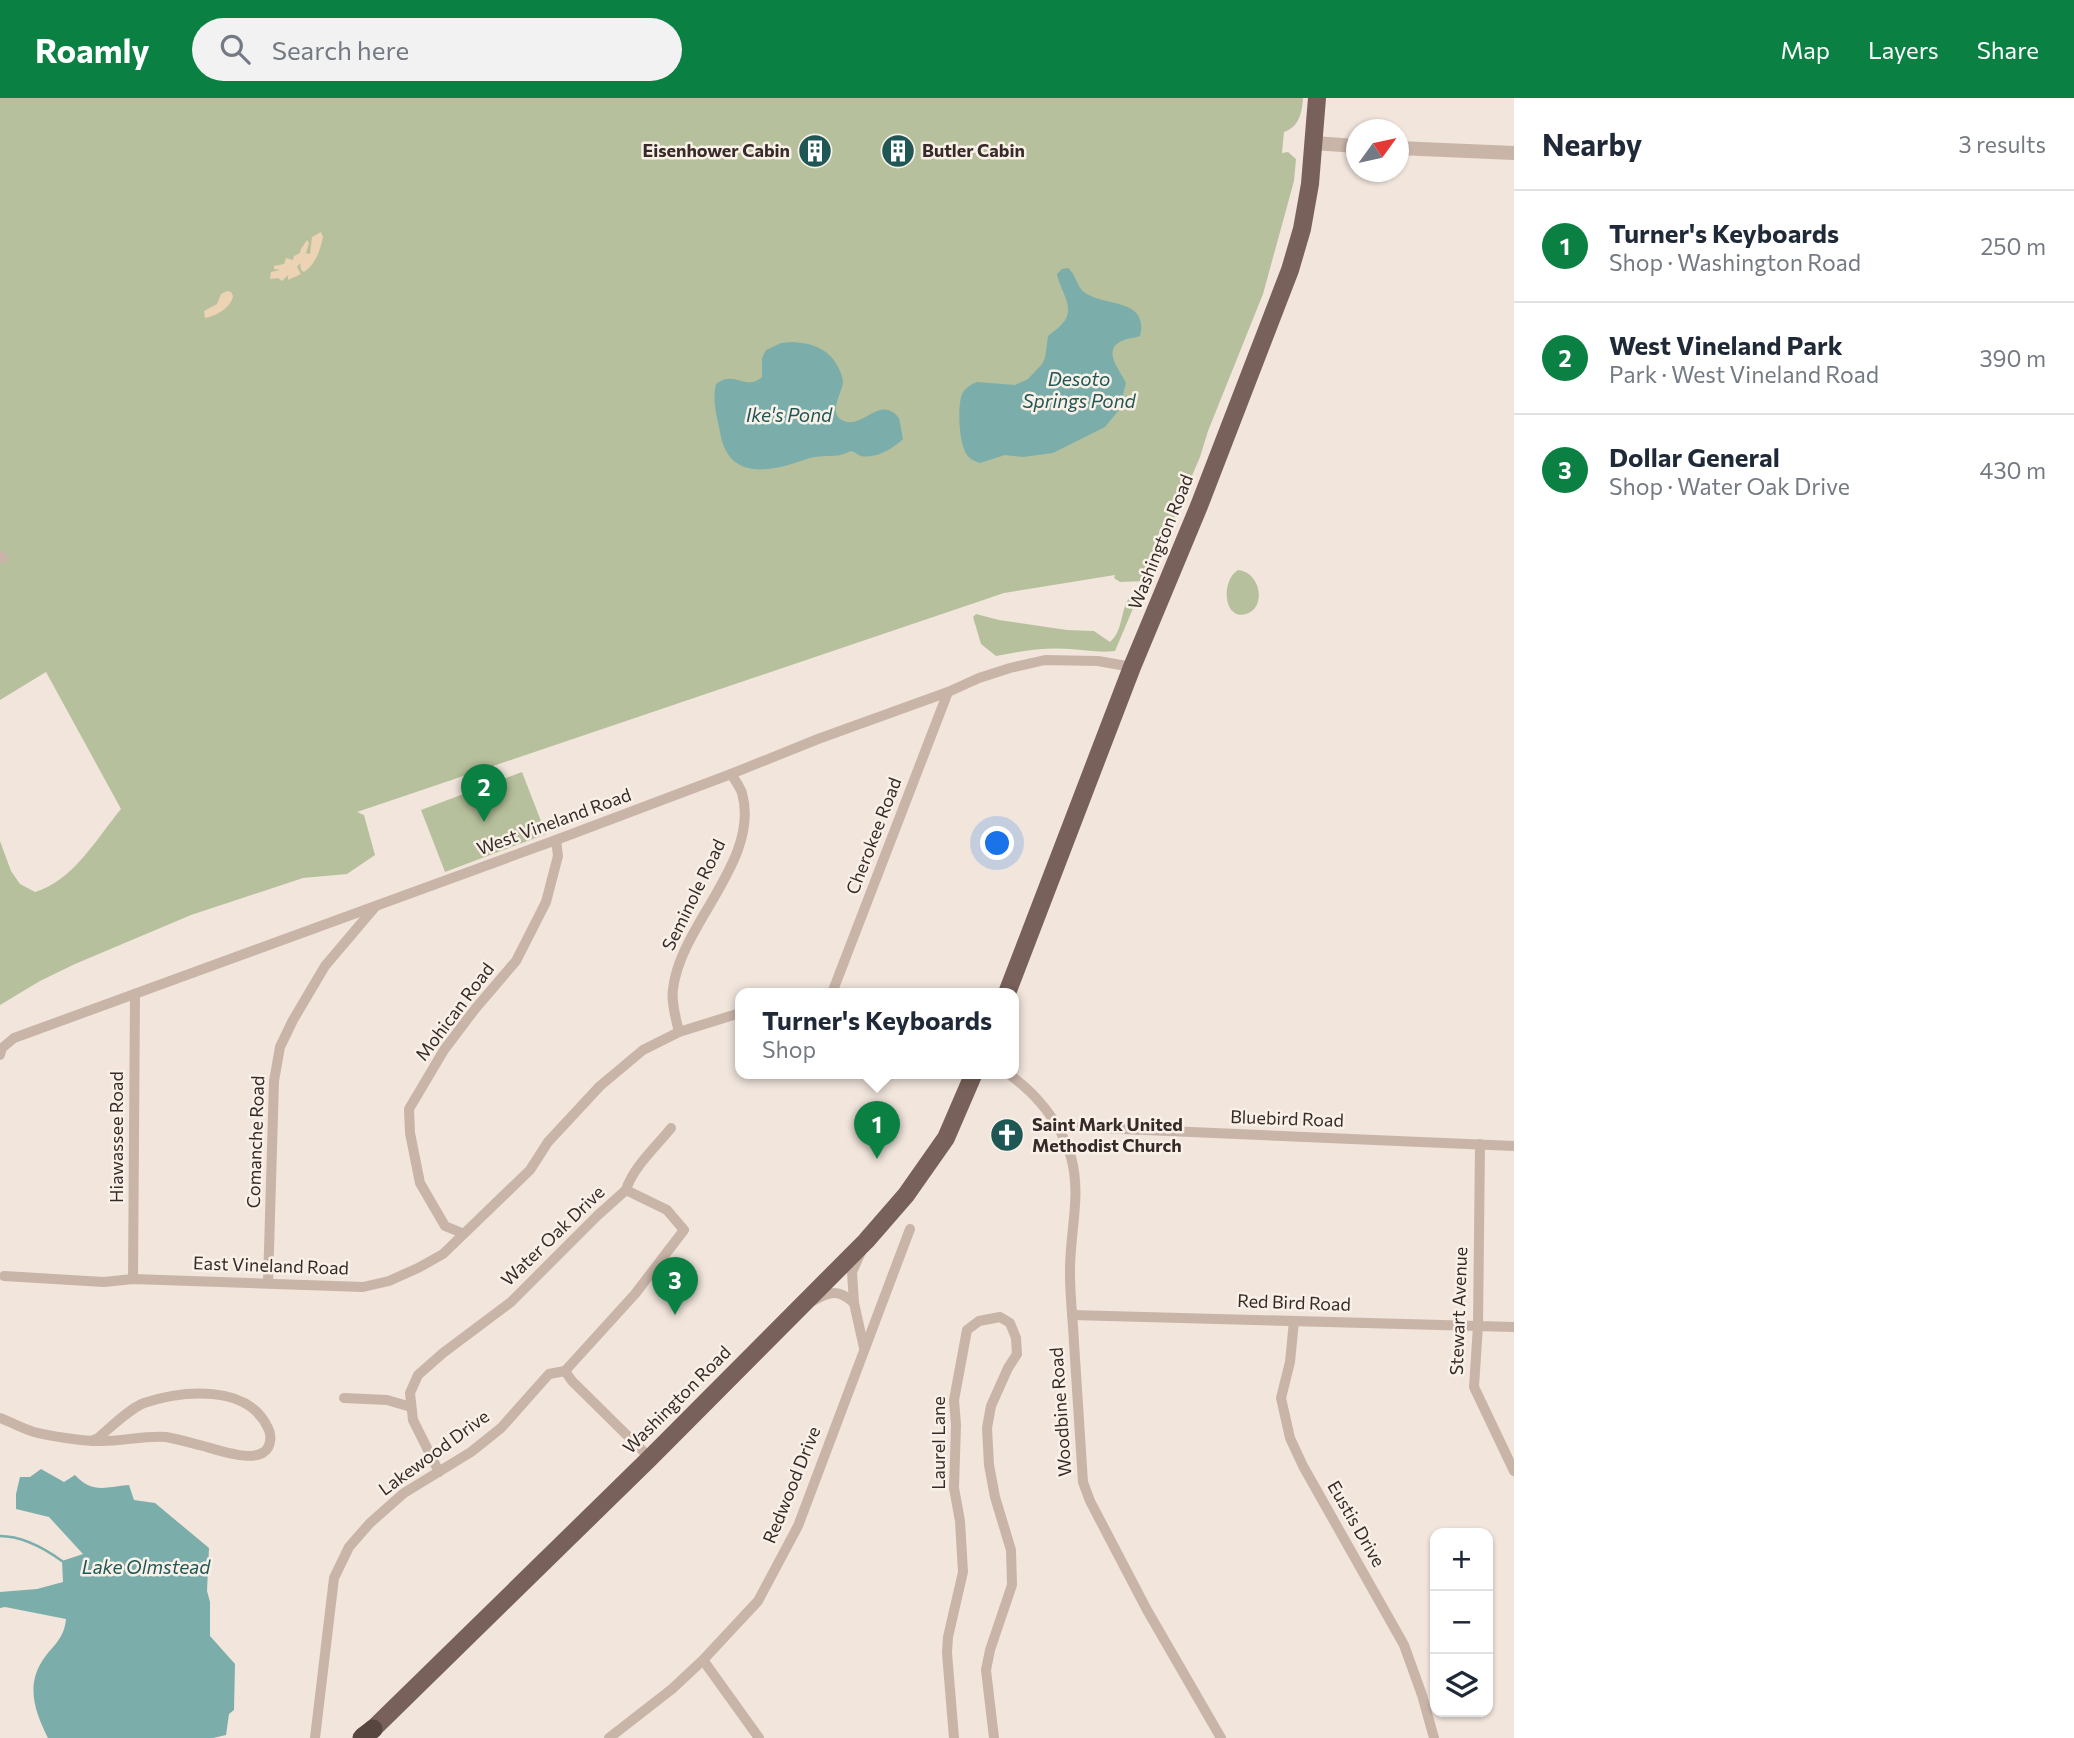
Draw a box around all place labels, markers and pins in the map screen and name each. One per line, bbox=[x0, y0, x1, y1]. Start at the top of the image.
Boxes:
building icon: Eisenhower Cabin bbox=[796, 132, 834, 170]
building icon: Butler Cabin bbox=[879, 132, 917, 170]
place label: Eisenhower Cabin bbox=[642, 139, 790, 161]
place label: Butler Cabin bbox=[922, 139, 1025, 161]
pin: 2 bbox=[461, 764, 507, 822]
pin: 1 bbox=[854, 1101, 900, 1159]
place label: Saint Mark United Methodist Church bbox=[1032, 1113, 1183, 1156]
church icon: Saint Mark United Methodist Church bbox=[988, 1116, 1026, 1154]
pin: 3 bbox=[652, 1257, 698, 1315]

